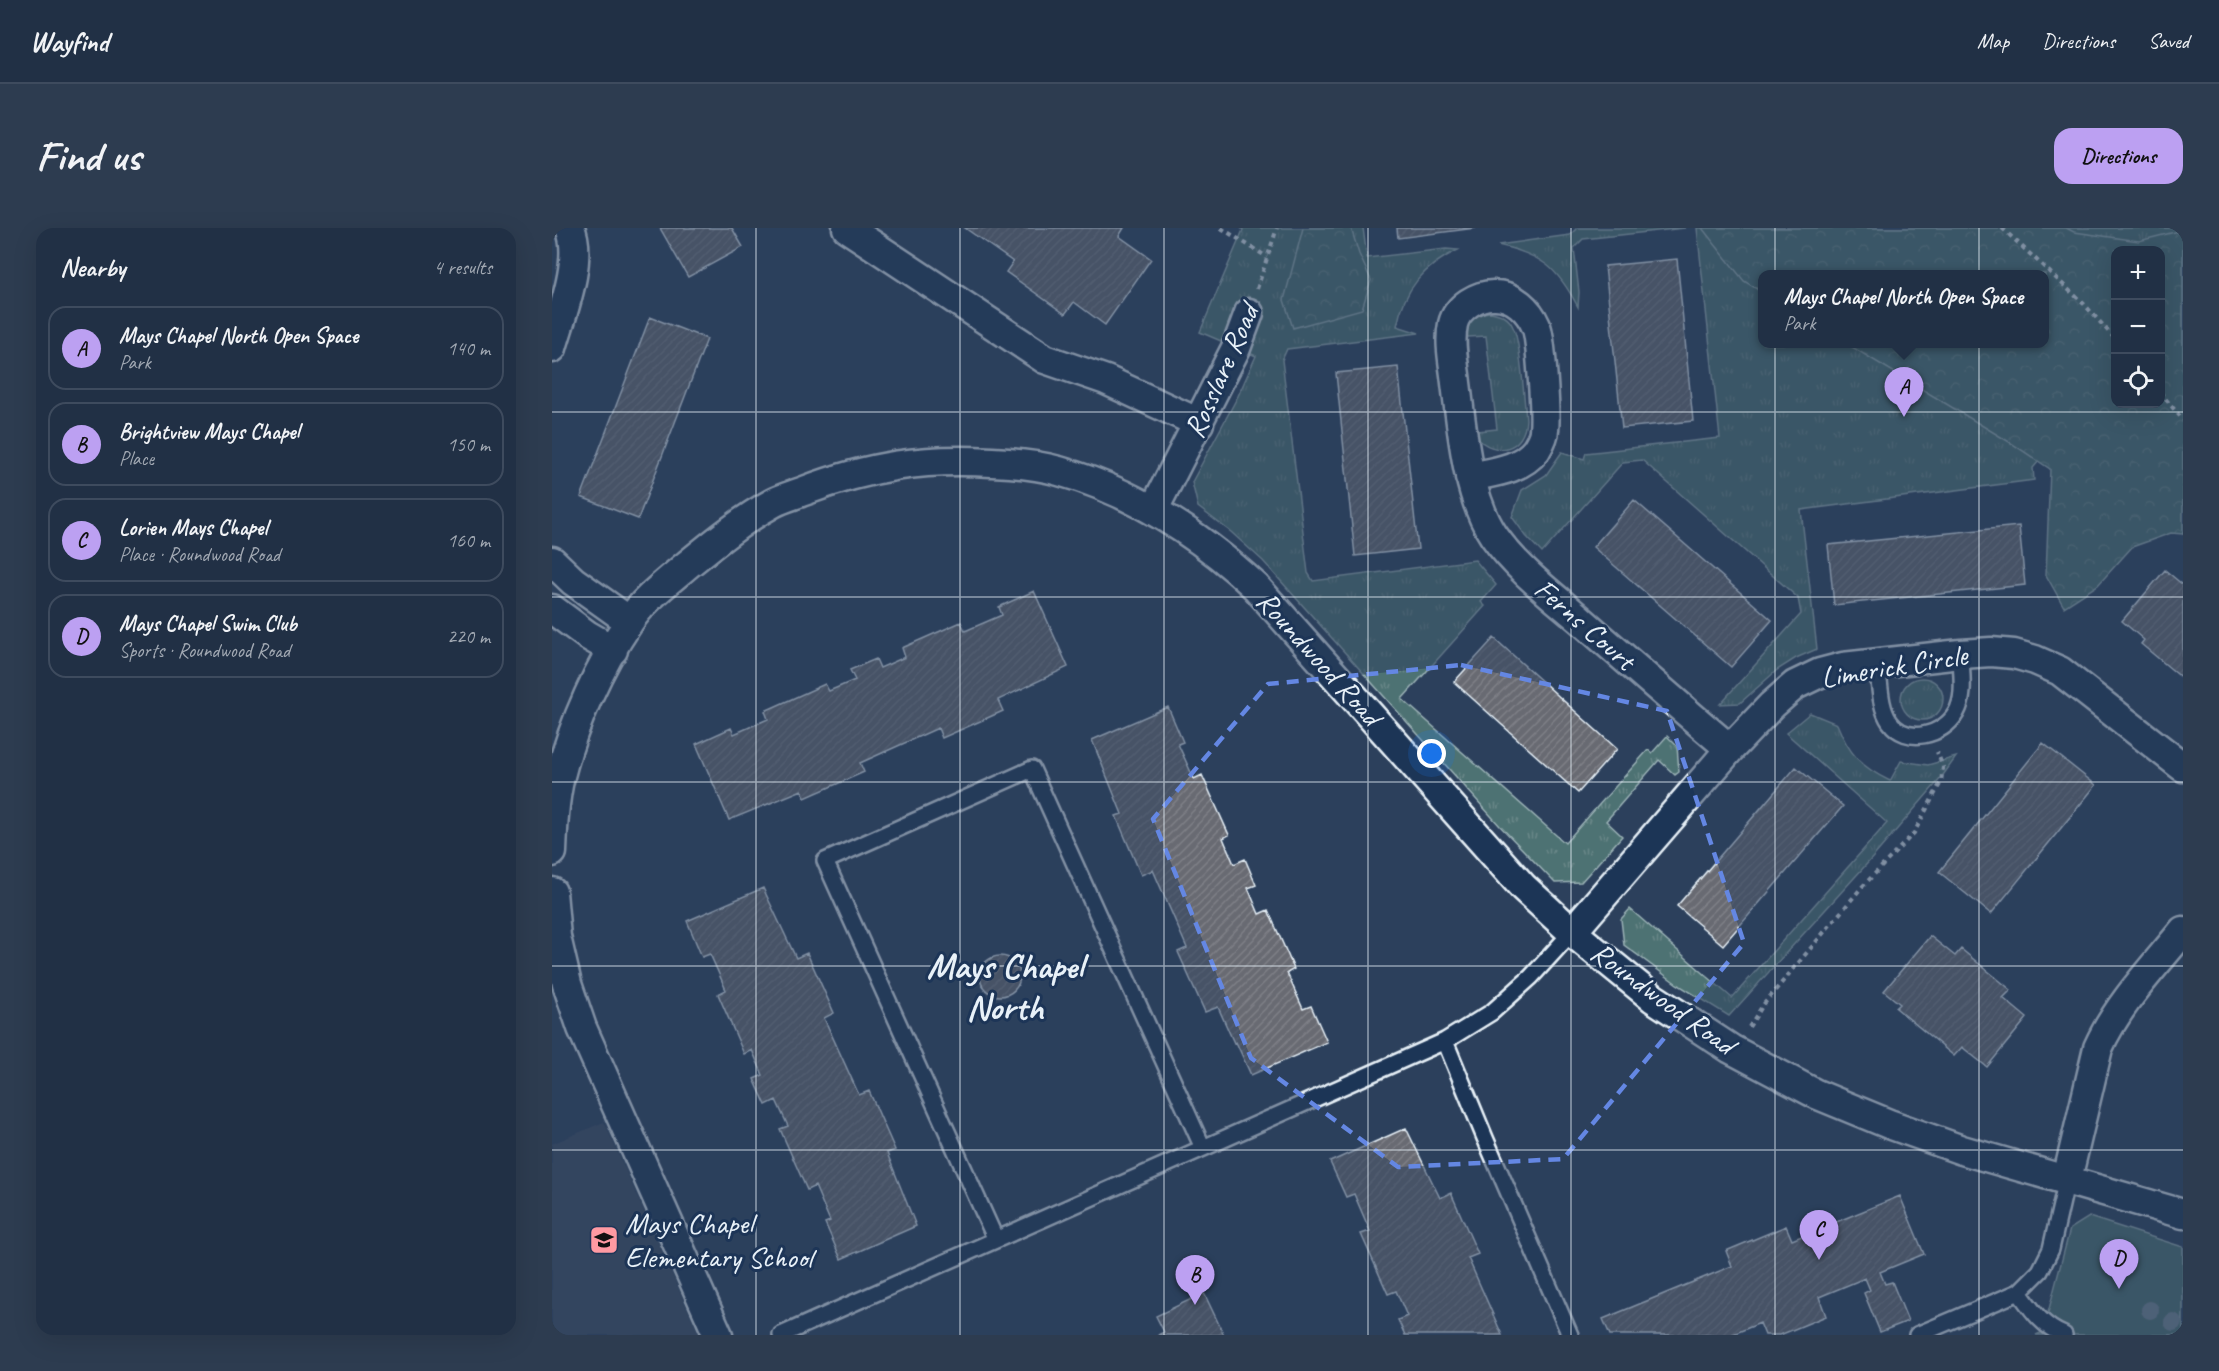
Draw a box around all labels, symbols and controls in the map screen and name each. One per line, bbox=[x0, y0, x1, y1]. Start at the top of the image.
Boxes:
text: Wayfind bbox=[30, 24, 109, 59]
text: Map bbox=[1977, 28, 2009, 54]
text: Directions bbox=[2042, 28, 2115, 54]
text: Saved bbox=[2148, 28, 2189, 54]
button: Directions bbox=[2054, 128, 2183, 184]
text: Find us bbox=[36, 130, 141, 183]
map controls bbox=[2111, 246, 2165, 408]
button: + bbox=[2111, 246, 2165, 300]
text: Nearby bbox=[60, 251, 125, 284]
text: 4 results bbox=[433, 255, 492, 280]
popup bbox=[1758, 270, 2049, 348]
text: Mays Chapel North Open Space bbox=[1784, 283, 2023, 311]
street label: Rosslare Road bbox=[1175, 295, 1269, 444]
button: − bbox=[2111, 300, 2165, 354]
text: Park bbox=[1784, 311, 1816, 336]
text: Mays Chapel North Open Space bbox=[119, 322, 358, 350]
text: A bbox=[76, 336, 87, 361]
text: 140 m bbox=[447, 336, 490, 361]
text: Park bbox=[119, 350, 151, 375]
button: locate bbox=[2111, 354, 2165, 408]
pin: A bbox=[1884, 368, 1924, 417]
text: Brightview Mays Chapel bbox=[119, 418, 300, 446]
text: B bbox=[76, 432, 87, 457]
text: 150 m bbox=[447, 432, 490, 457]
text: Place bbox=[119, 446, 154, 471]
text: Lorien Mays Chapel bbox=[119, 514, 267, 542]
text: C bbox=[77, 528, 86, 553]
text: 160 m bbox=[447, 528, 490, 553]
text: Place · Roundwood Road bbox=[119, 542, 280, 567]
street label: Ferns Court bbox=[1527, 570, 1646, 680]
street label: Roundwood Road bbox=[1248, 582, 1392, 737]
text: Mays Chapel Swim Club bbox=[119, 610, 297, 638]
text: D bbox=[76, 624, 87, 649]
text: 220 m bbox=[447, 624, 490, 649]
street label: Limerick Circle bbox=[1818, 635, 1972, 696]
text: Sports · Roundwood Road bbox=[119, 638, 290, 663]
your location bbox=[1417, 739, 1446, 768]
street label: Roundwood Road bbox=[1583, 933, 1746, 1066]
district label: Mays Chapel North bbox=[927, 943, 1090, 1030]
place label: Mays Chapel Elementary School bbox=[625, 1204, 817, 1276]
pin: C bbox=[1800, 1210, 1838, 1260]
school or university icon: Mays Chapel Elementary School bbox=[588, 1224, 620, 1256]
pin: D bbox=[2100, 1240, 2138, 1289]
pin: B bbox=[1176, 1256, 1214, 1305]

